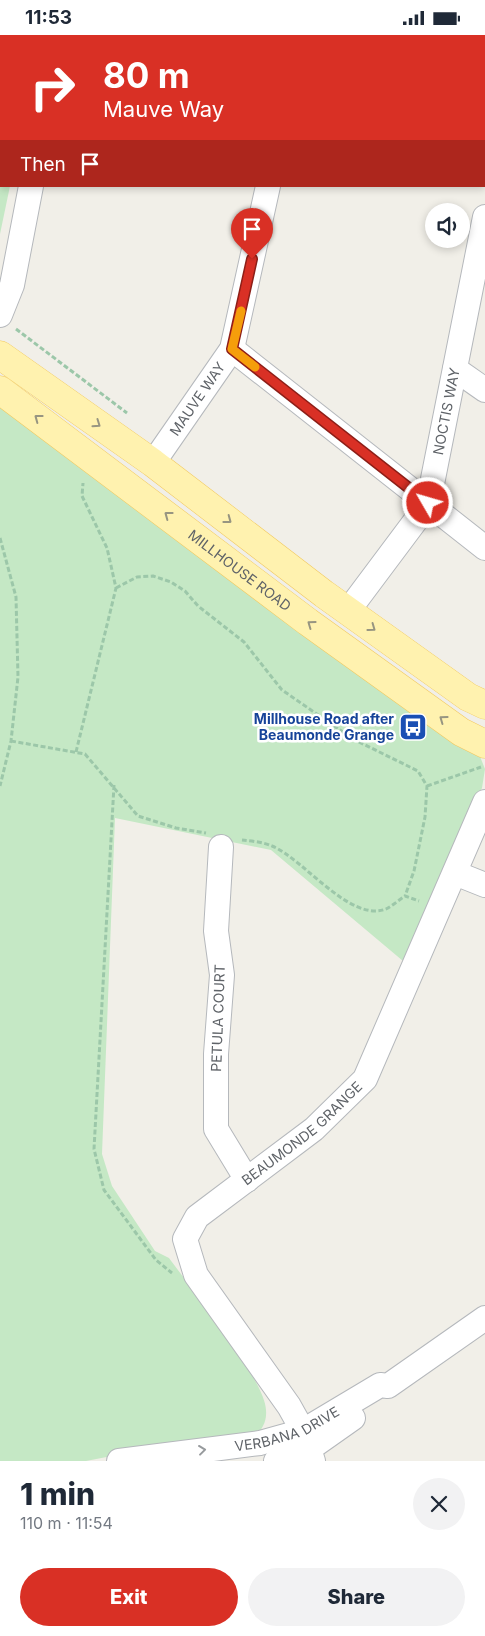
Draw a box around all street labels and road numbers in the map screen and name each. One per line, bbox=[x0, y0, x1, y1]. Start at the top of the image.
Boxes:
street label: MAUVE WAY bbox=[166, 358, 229, 439]
street label: NOCTIS WAY bbox=[429, 366, 463, 456]
street label: MILLHOUSE ROAD bbox=[185, 526, 295, 614]
street label: PETULA COURT bbox=[207, 964, 228, 1072]
street label: BEAUMONDE GRANGE bbox=[238, 1078, 365, 1188]
street label: VERBANA DRIVE bbox=[233, 1402, 342, 1454]

